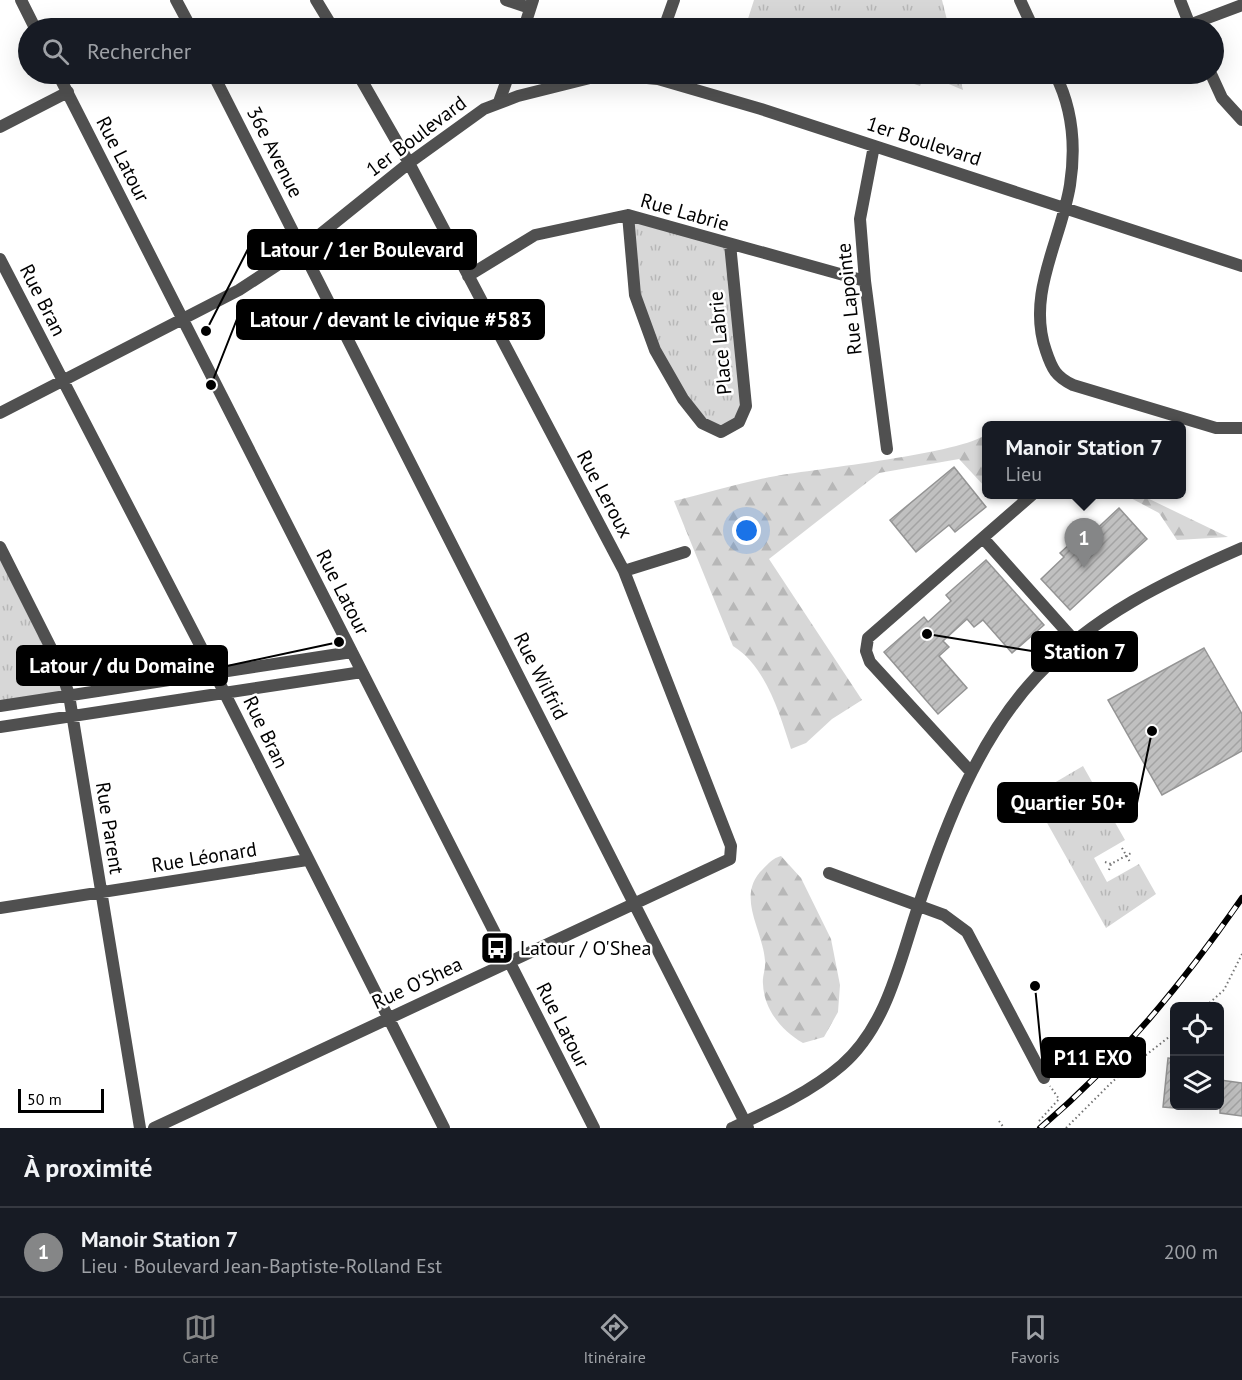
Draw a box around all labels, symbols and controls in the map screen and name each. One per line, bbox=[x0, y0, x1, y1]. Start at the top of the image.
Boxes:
search box bbox=[18, 18, 1224, 84]
icon: search bbox=[39, 35, 72, 68]
text: Rechercher bbox=[87, 37, 191, 65]
street label: 1er Boulevard bbox=[361, 90, 471, 182]
street label: 36e Avenue bbox=[241, 102, 309, 202]
street label: 1er Boulevard bbox=[863, 110, 985, 172]
street label: Rue Latour bbox=[90, 112, 156, 206]
street label: Rue Labrie bbox=[638, 187, 732, 237]
callout: Latour / 1er Boulevard bbox=[248, 230, 476, 269]
text: Latour / 1er Boulevard bbox=[260, 236, 464, 263]
street label: Rue Lapointe bbox=[830, 242, 868, 356]
street label: Rue Bran bbox=[14, 260, 72, 340]
street label: Place Labrie bbox=[703, 290, 737, 396]
callout: Latour / devant le civique #583 bbox=[237, 300, 544, 339]
text: Latour / devant le civique #583 bbox=[250, 306, 532, 333]
popup bbox=[982, 421, 1186, 499]
text: Manoir Station 7 bbox=[1005, 433, 1163, 461]
street label: Rue Leroux bbox=[571, 446, 639, 542]
text: Lieu bbox=[1005, 461, 1042, 487]
your location bbox=[732, 516, 761, 545]
pin: 1 bbox=[1064, 518, 1104, 568]
street label: Rue Latour bbox=[310, 545, 376, 639]
street label: Rue Wilfrid bbox=[508, 628, 574, 724]
callout: Station 7 bbox=[1032, 632, 1137, 671]
text: Station 7 bbox=[1044, 638, 1126, 665]
callout: Latour / du Domaine bbox=[17, 646, 227, 685]
text: Latour / du Domaine bbox=[29, 652, 215, 679]
street label: Rue Bran bbox=[237, 692, 295, 772]
street label: Rue Parent bbox=[90, 780, 130, 876]
callout: Quartier 50+ bbox=[998, 783, 1137, 822]
text: Quartier 50+ bbox=[1011, 789, 1126, 816]
street label: Rue Léonard bbox=[150, 836, 258, 878]
bus stop icon: Latour / O'Shea bbox=[479, 930, 515, 966]
place label: Latour / O'Shea bbox=[520, 935, 651, 961]
street label: Rue O'Shea bbox=[368, 951, 466, 1015]
street label: Rue Latour bbox=[530, 978, 596, 1072]
map controls bbox=[1170, 1002, 1224, 1110]
button: locate bbox=[1170, 1002, 1224, 1056]
callout: P11 EXO bbox=[1042, 1038, 1145, 1077]
text: P11 EXO bbox=[1054, 1044, 1132, 1071]
button: layers bbox=[1170, 1056, 1224, 1110]
scale bar bbox=[18, 1086, 104, 1114]
text: 50 m bbox=[27, 1089, 62, 1109]
text: À proximité bbox=[24, 1151, 152, 1184]
text: Manoir Station 7 bbox=[81, 1225, 238, 1253]
text: 1 bbox=[38, 1239, 49, 1265]
text: 200 m bbox=[1164, 1239, 1218, 1265]
text: Lieu · Boulevard Jean-Baptiste-Rolland Est bbox=[81, 1253, 442, 1279]
tab: Carte bbox=[182, 1311, 219, 1367]
tab: Itinéraire bbox=[583, 1311, 646, 1367]
tab: Favoris bbox=[1011, 1311, 1060, 1367]

